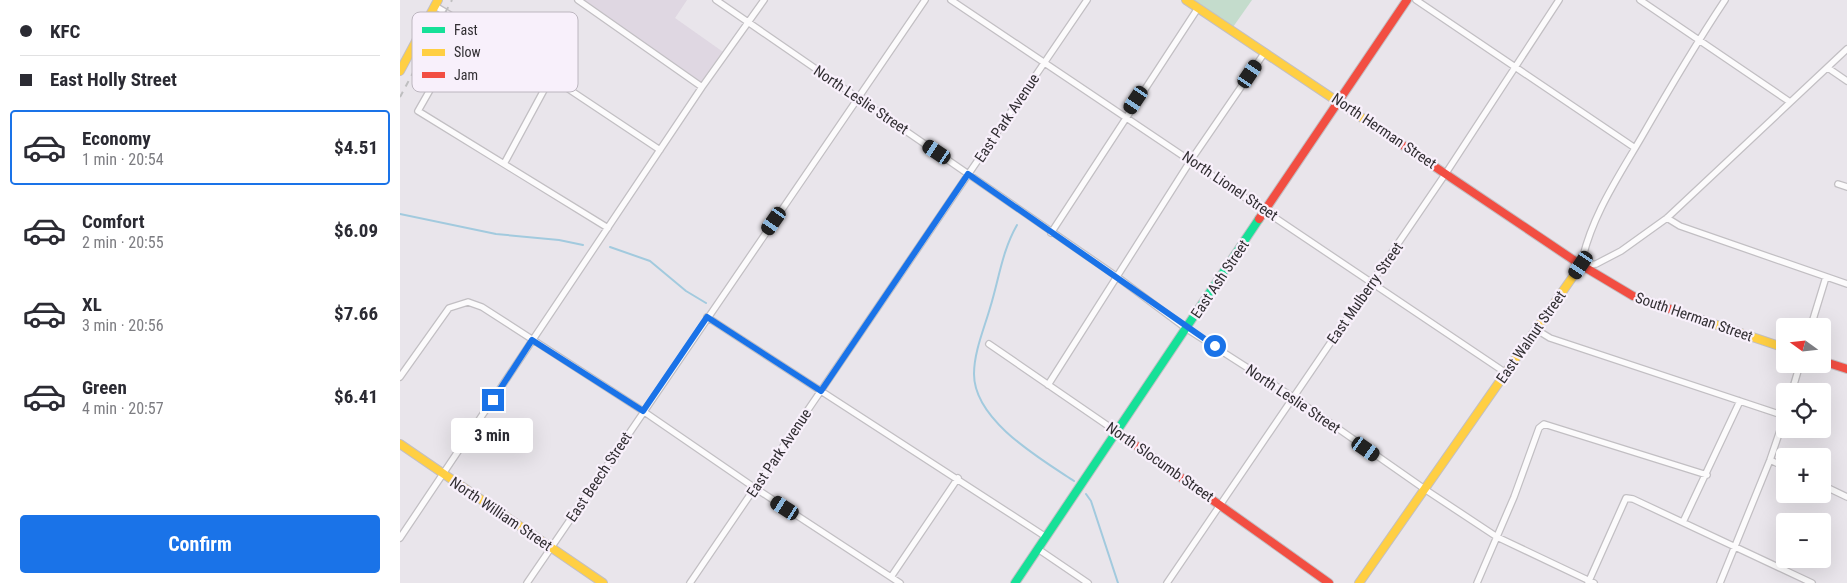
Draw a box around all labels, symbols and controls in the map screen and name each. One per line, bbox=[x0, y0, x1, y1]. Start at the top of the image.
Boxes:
legend bbox=[412, 12, 578, 92]
text: KFC bbox=[50, 20, 80, 43]
text: Fast bbox=[454, 22, 478, 38]
text: Slow bbox=[454, 44, 481, 60]
car bbox=[1235, 57, 1264, 91]
street label: North Leslie Street bbox=[810, 62, 912, 138]
text: Jam bbox=[454, 67, 478, 83]
text: East Holly Street bbox=[50, 68, 177, 91]
street label: East Park Avenue bbox=[971, 70, 1043, 166]
car bbox=[1121, 83, 1150, 117]
street label: North Herman Street bbox=[1328, 89, 1440, 173]
icon: car bbox=[22, 125, 67, 170]
text: Economy bbox=[82, 127, 151, 150]
text: $4.51 bbox=[334, 136, 378, 159]
car bbox=[920, 137, 953, 167]
street label: North Lionel Street bbox=[1179, 147, 1281, 225]
text: 1 min · 20:54 bbox=[82, 150, 164, 169]
car bbox=[759, 204, 788, 238]
icon: car bbox=[22, 208, 67, 253]
text: Comfort bbox=[82, 210, 145, 233]
text: $6.09 bbox=[334, 219, 378, 242]
text: 2 min · 20:55 bbox=[82, 233, 164, 252]
street label: East Ash Street bbox=[1187, 236, 1253, 322]
street label: East Mulberry Street bbox=[1323, 239, 1407, 347]
car bbox=[1566, 248, 1595, 282]
street label: East Walnut Street bbox=[1492, 287, 1570, 387]
street label: South Herman Street bbox=[1633, 288, 1755, 346]
icon: car bbox=[22, 291, 67, 336]
text: XL bbox=[82, 293, 102, 316]
text: $7.66 bbox=[334, 302, 378, 325]
text: 3 min · 20:56 bbox=[82, 316, 164, 335]
north arrow bbox=[1776, 318, 1831, 372]
map controls bbox=[1776, 318, 1831, 568]
route start bbox=[1204, 335, 1226, 357]
street label: North Leslie Street bbox=[1242, 361, 1344, 437]
icon: car bbox=[22, 374, 67, 419]
text: Green bbox=[82, 376, 127, 399]
button: locate bbox=[1776, 383, 1831, 438]
text: $6.41 bbox=[334, 385, 378, 408]
route end bbox=[482, 389, 504, 411]
text: 4 min · 20:57 bbox=[82, 399, 164, 418]
street label: East Park Avenue bbox=[743, 405, 815, 501]
callout: 3 min bbox=[452, 418, 534, 452]
street label: North Slocumb Street bbox=[1103, 418, 1217, 506]
text: 3 min bbox=[474, 426, 510, 445]
street label: East Beech Street bbox=[562, 429, 636, 525]
car bbox=[1349, 434, 1382, 464]
button: + bbox=[1776, 448, 1831, 503]
street label: North William Street bbox=[447, 473, 555, 555]
car bbox=[768, 494, 801, 522]
button: − bbox=[1776, 513, 1831, 568]
button: Confirm bbox=[20, 515, 380, 573]

